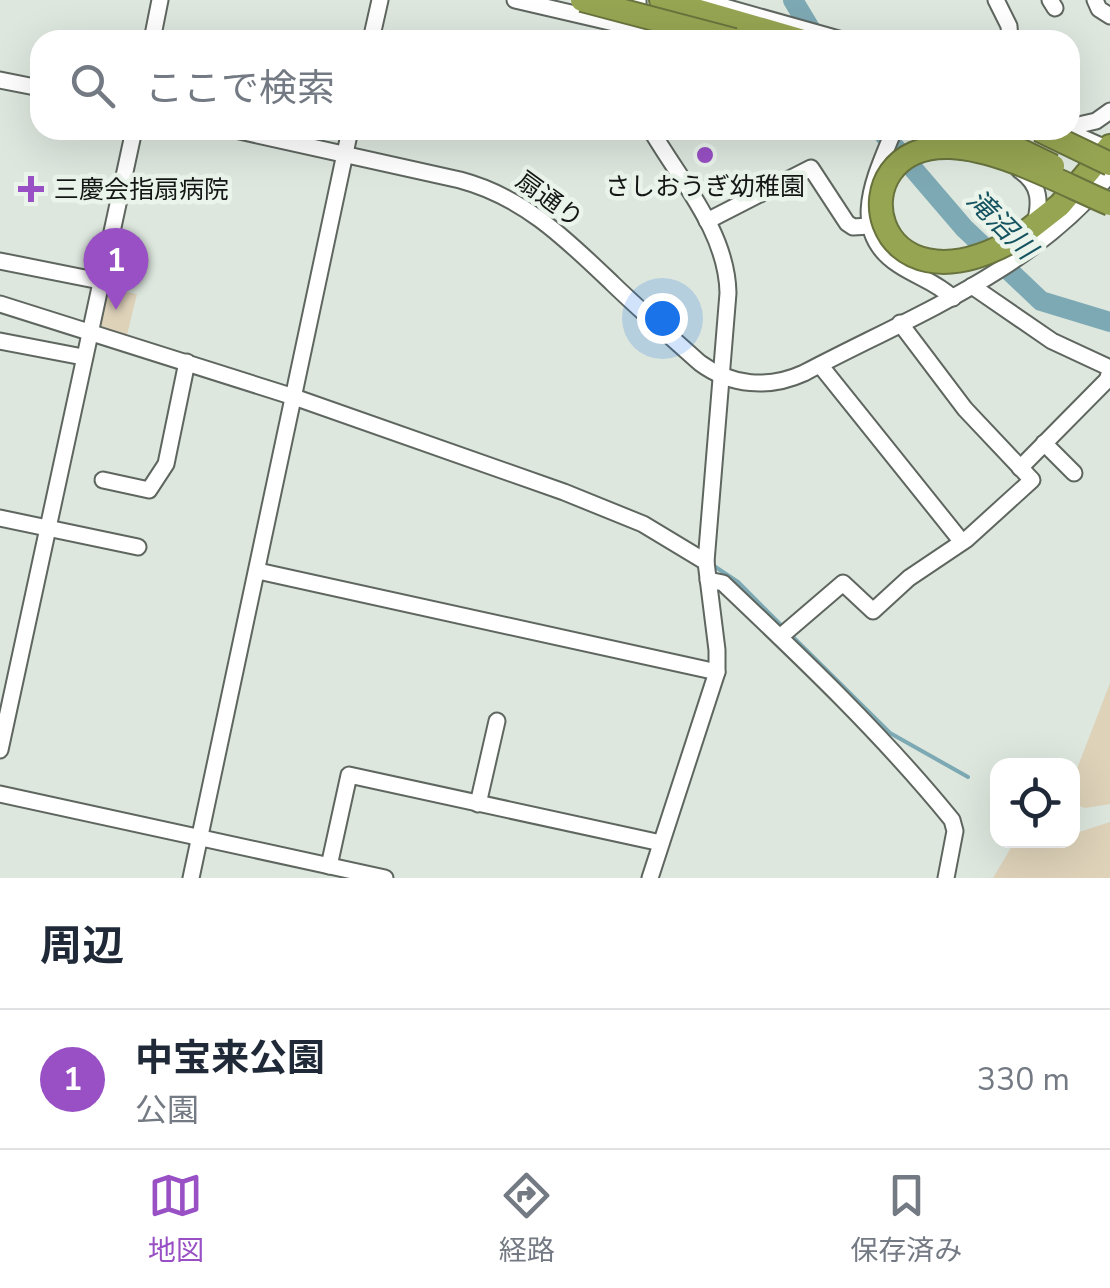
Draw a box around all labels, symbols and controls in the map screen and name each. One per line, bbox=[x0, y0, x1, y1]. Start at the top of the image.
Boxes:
search box bbox=[30, 30, 1080, 140]
icon: search bbox=[65, 58, 120, 113]
text: ここで検索 bbox=[145, 63, 335, 114]
marker: さしおうぎ幼稚園 bbox=[694, 144, 716, 166]
street label: 扇通り bbox=[509, 164, 590, 236]
place label: さしおうぎ幼稚園 bbox=[605, 170, 805, 204]
place label: 三慶会指扇病院 bbox=[54, 173, 229, 207]
marker: 三慶会指扇病院 bbox=[18, 176, 44, 202]
water label: 滝沼川 bbox=[958, 182, 1047, 270]
pin: 1 bbox=[84, 228, 148, 310]
your location bbox=[637, 293, 688, 344]
map controls bbox=[990, 758, 1080, 848]
button: locate bbox=[990, 758, 1080, 848]
text: 周辺 bbox=[40, 918, 124, 975]
text: 中宝来公園 bbox=[135, 1033, 325, 1084]
text: 1 bbox=[63, 1058, 82, 1101]
text: 330 m bbox=[977, 1058, 1070, 1101]
text: 公園 bbox=[135, 1089, 199, 1132]
tab: 地図 bbox=[148, 1168, 204, 1270]
tab: 経路 bbox=[499, 1168, 555, 1270]
tab: 保存済み bbox=[850, 1168, 962, 1270]

